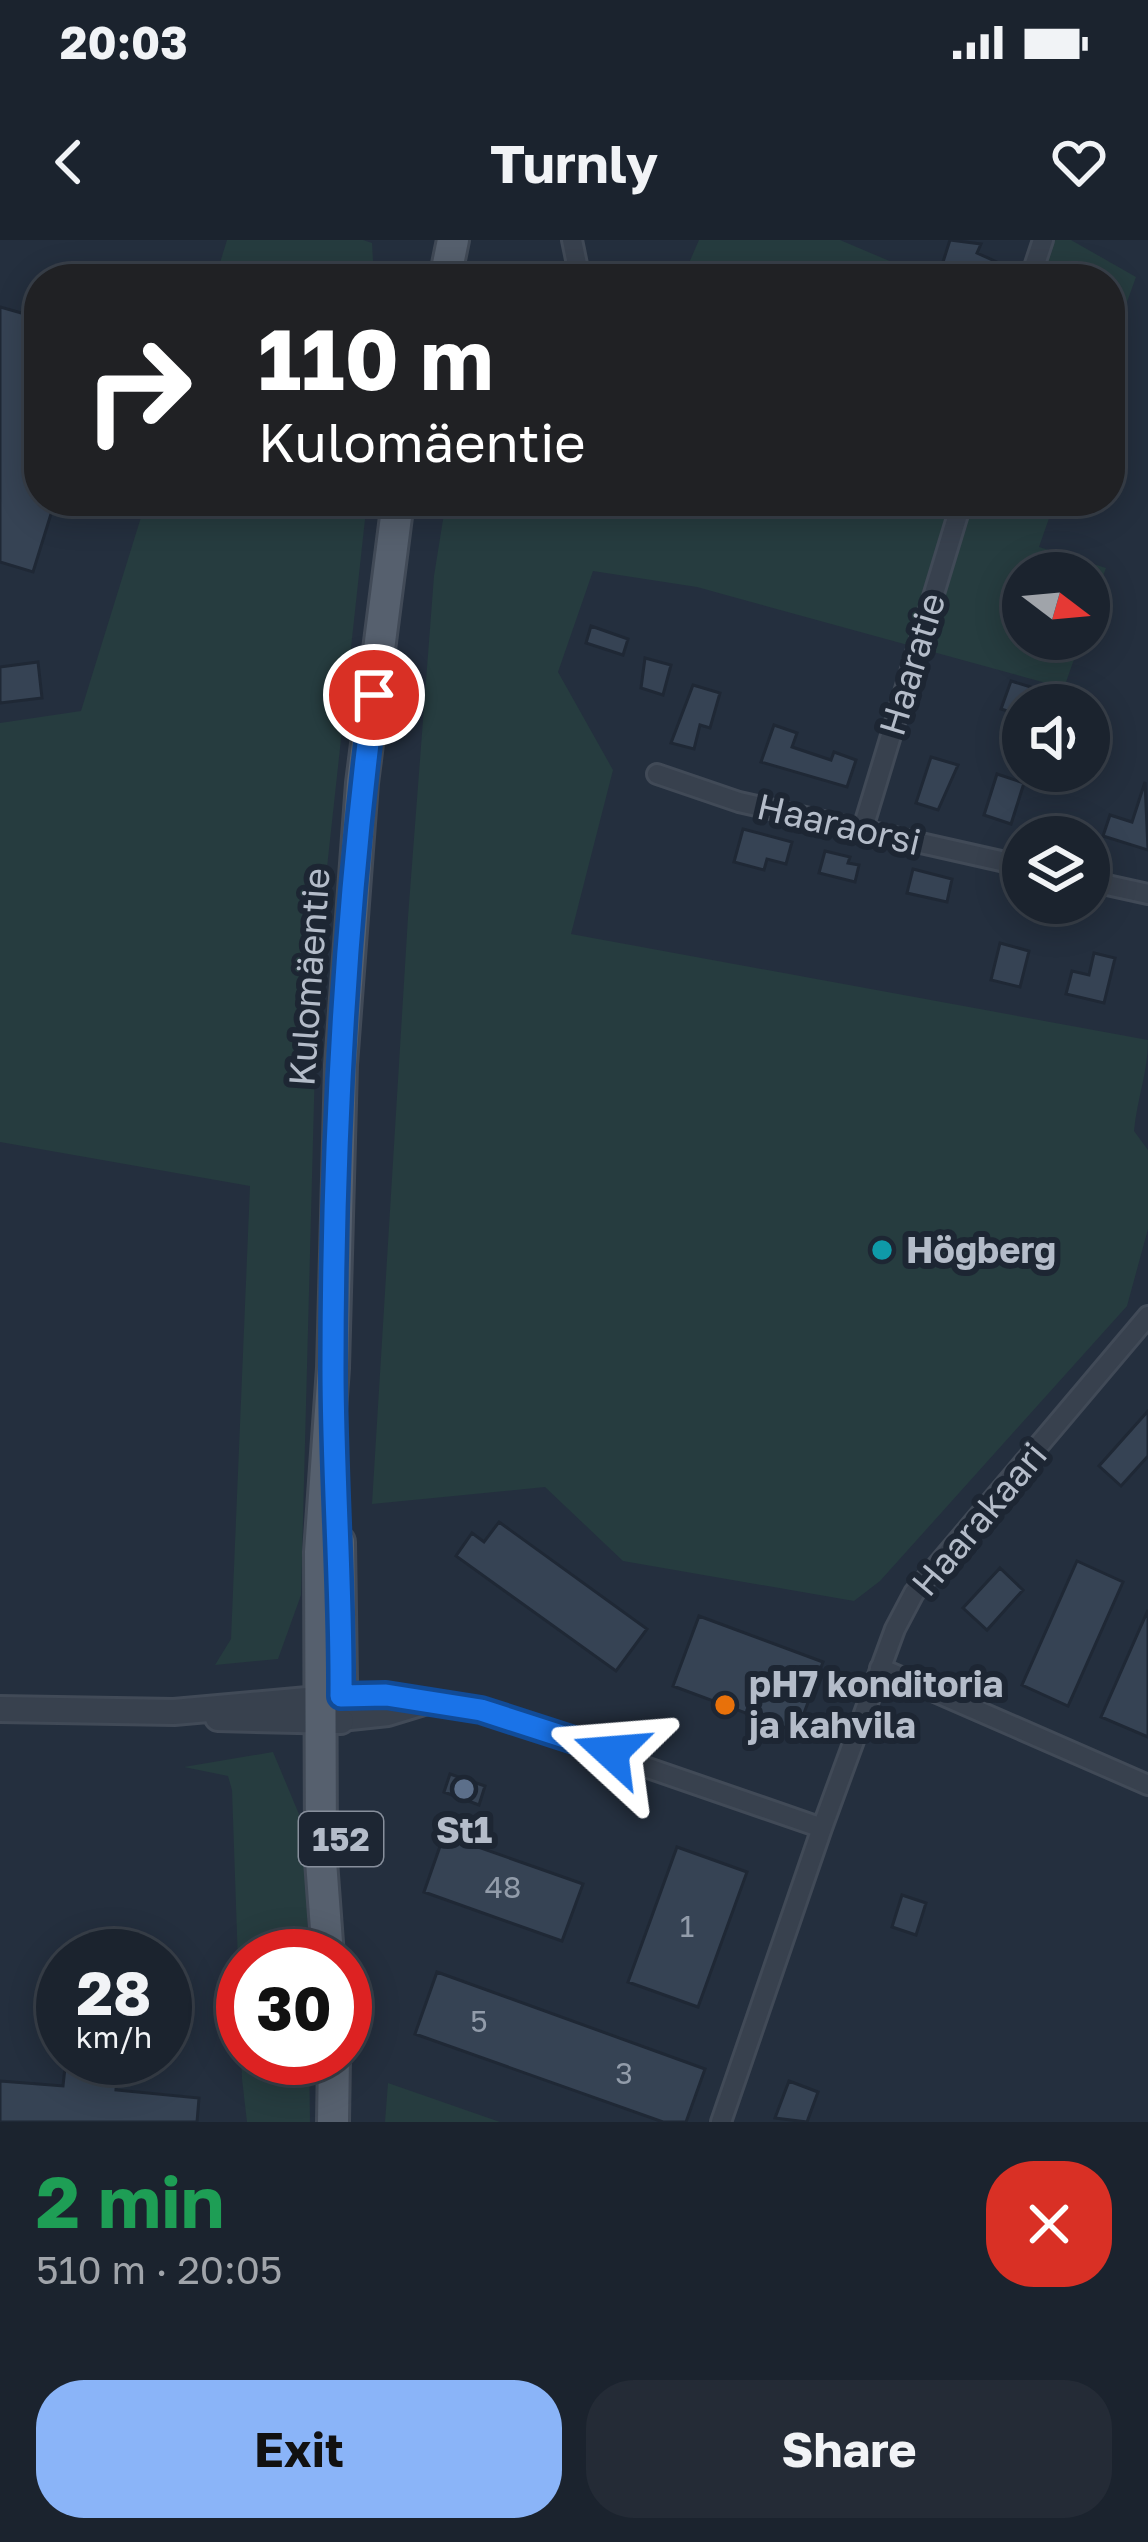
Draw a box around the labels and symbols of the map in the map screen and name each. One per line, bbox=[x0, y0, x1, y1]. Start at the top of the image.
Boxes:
north arrow bbox=[1002, 552, 1110, 660]
street label: Haaratie bbox=[870, 587, 954, 740]
pin bbox=[323, 644, 425, 746]
street label: Haaraorsi bbox=[753, 784, 925, 863]
street label: Kulomäentie bbox=[279, 867, 338, 1087]
place label: Högberg bbox=[906, 1228, 1056, 1271]
marker: Högberg bbox=[869, 1237, 895, 1263]
street label: Haarakaari bbox=[902, 1433, 1055, 1604]
place label: pH7 konditoria ja kahvila bbox=[748, 1662, 1003, 1746]
position arrow bbox=[548, 1689, 674, 1815]
marker: pH7 konditoria ja kahvila bbox=[712, 1692, 738, 1718]
marker: St1 bbox=[451, 1776, 477, 1802]
place label: St1 bbox=[436, 1808, 492, 1851]
road number: 152 bbox=[299, 1812, 383, 1866]
house number: 48 bbox=[485, 1869, 521, 1905]
house number: 1 bbox=[680, 1908, 694, 1944]
speed limit sign: 30 bbox=[216, 1929, 372, 2085]
house number: 5 bbox=[470, 2003, 488, 2039]
house number: 3 bbox=[615, 2055, 633, 2091]

